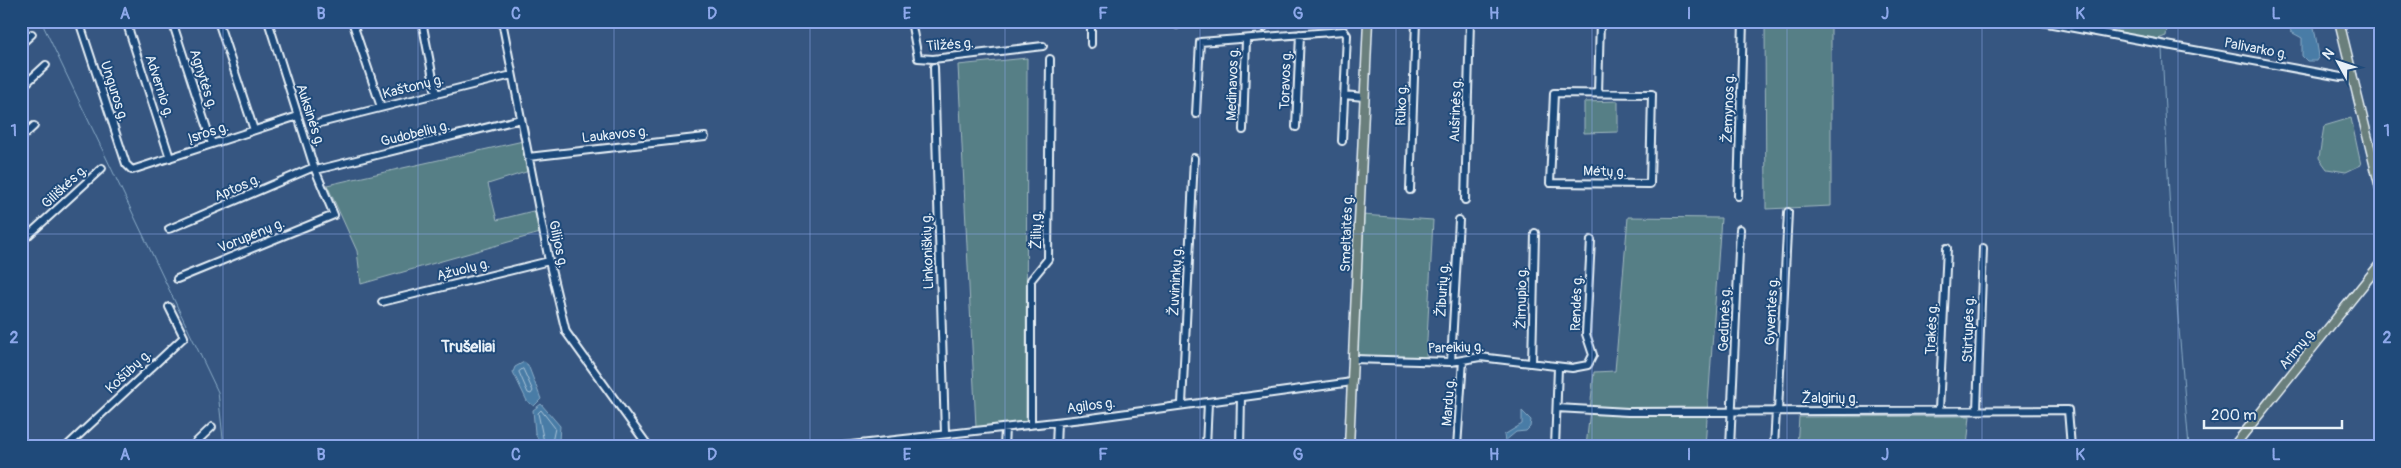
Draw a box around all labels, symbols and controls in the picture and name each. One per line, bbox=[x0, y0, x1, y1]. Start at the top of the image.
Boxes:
text: A bbox=[120, 4, 131, 24]
text: B bbox=[316, 4, 326, 24]
text: C bbox=[511, 4, 521, 24]
text: D bbox=[707, 4, 717, 24]
text: E bbox=[903, 4, 912, 24]
text: F bbox=[1098, 4, 1108, 24]
text: G bbox=[1293, 4, 1304, 24]
text: H bbox=[1489, 4, 1499, 24]
text: I bbox=[1687, 4, 1691, 24]
text: J bbox=[1881, 4, 1889, 24]
text: K bbox=[2075, 4, 2085, 24]
text: L bbox=[2271, 4, 2281, 24]
street label: Tilžės g. bbox=[926, 34, 974, 55]
street label: Palivarko g. bbox=[2223, 34, 2289, 63]
north arrow bbox=[2314, 38, 2364, 88]
text: N bbox=[2319, 45, 2338, 63]
street label: Agnytės g. bbox=[186, 47, 221, 111]
street label: Medinavos g. bbox=[1223, 47, 1242, 121]
street label: Toravos g. bbox=[1276, 50, 1295, 110]
street label: Advernio g. bbox=[141, 53, 178, 120]
street label: Unguros g. bbox=[97, 59, 132, 124]
street label: Kaštonų g. bbox=[381, 71, 446, 102]
street label: Žemynos g. bbox=[1719, 73, 1738, 143]
street label: Aušrinės g. bbox=[1446, 78, 1465, 142]
street label: Auksinės g. bbox=[292, 82, 329, 149]
street label: Rūko g. bbox=[1392, 84, 1411, 126]
street label: Gudobelių g. bbox=[379, 117, 451, 150]
street label: Įsros g. bbox=[186, 118, 231, 147]
text: 1 bbox=[11, 121, 17, 141]
text: 1 bbox=[2384, 121, 2390, 141]
street label: Laukavos g. bbox=[581, 123, 649, 146]
street label: Giliškės g. bbox=[38, 161, 91, 212]
street label: Mėtų g. bbox=[1583, 163, 1627, 180]
street label: Aptos g. bbox=[212, 170, 263, 205]
street label: Smeltaitės g. bbox=[1337, 194, 1356, 272]
street label: Žilių g. bbox=[1028, 211, 1045, 249]
street label: Linkoniškių g. bbox=[918, 212, 937, 290]
street label: Vorupėnų g. bbox=[215, 214, 287, 257]
street label: Gilijos g. bbox=[545, 219, 572, 269]
street label: Žuvininkų g. bbox=[1165, 246, 1186, 316]
street label: Ąžuolų g. bbox=[435, 255, 491, 284]
street label: Žiburių g. bbox=[1433, 262, 1452, 318]
street label: Žirnupio g. bbox=[1512, 267, 1531, 329]
street label: Rendės g. bbox=[1567, 275, 1586, 331]
street label: Gyventės g. bbox=[1761, 276, 1782, 346]
street label: Gedūnės g. bbox=[1715, 286, 1734, 352]
street label: Stirtupės g. bbox=[1959, 295, 1978, 363]
street label: Trakės g. bbox=[1922, 303, 1941, 355]
street label: Arimų g. bbox=[2275, 324, 2319, 373]
text: 2 bbox=[10, 328, 19, 348]
text: 2 bbox=[2383, 328, 2392, 348]
district label: Trušeliai bbox=[440, 337, 495, 357]
street label: Pareikių g. bbox=[1427, 338, 1485, 357]
street label: Košūbų g. bbox=[102, 346, 155, 397]
street label: Mardu g. bbox=[1438, 377, 1459, 427]
street label: Žalgirių g. bbox=[1801, 390, 1859, 407]
street label: Agilos g. bbox=[1066, 394, 1116, 417]
scale bar bbox=[2204, 398, 2341, 430]
text: 200 m bbox=[2211, 406, 2256, 425]
text: A bbox=[120, 445, 131, 465]
text: B bbox=[316, 445, 326, 465]
text: C bbox=[511, 445, 521, 465]
text: D bbox=[707, 445, 717, 465]
text: E bbox=[903, 445, 912, 465]
text: F bbox=[1098, 445, 1108, 465]
text: G bbox=[1293, 445, 1304, 465]
text: H bbox=[1489, 445, 1499, 465]
text: I bbox=[1687, 445, 1691, 465]
text: J bbox=[1881, 445, 1889, 465]
text: K bbox=[2075, 445, 2085, 465]
text: L bbox=[2271, 445, 2281, 465]

